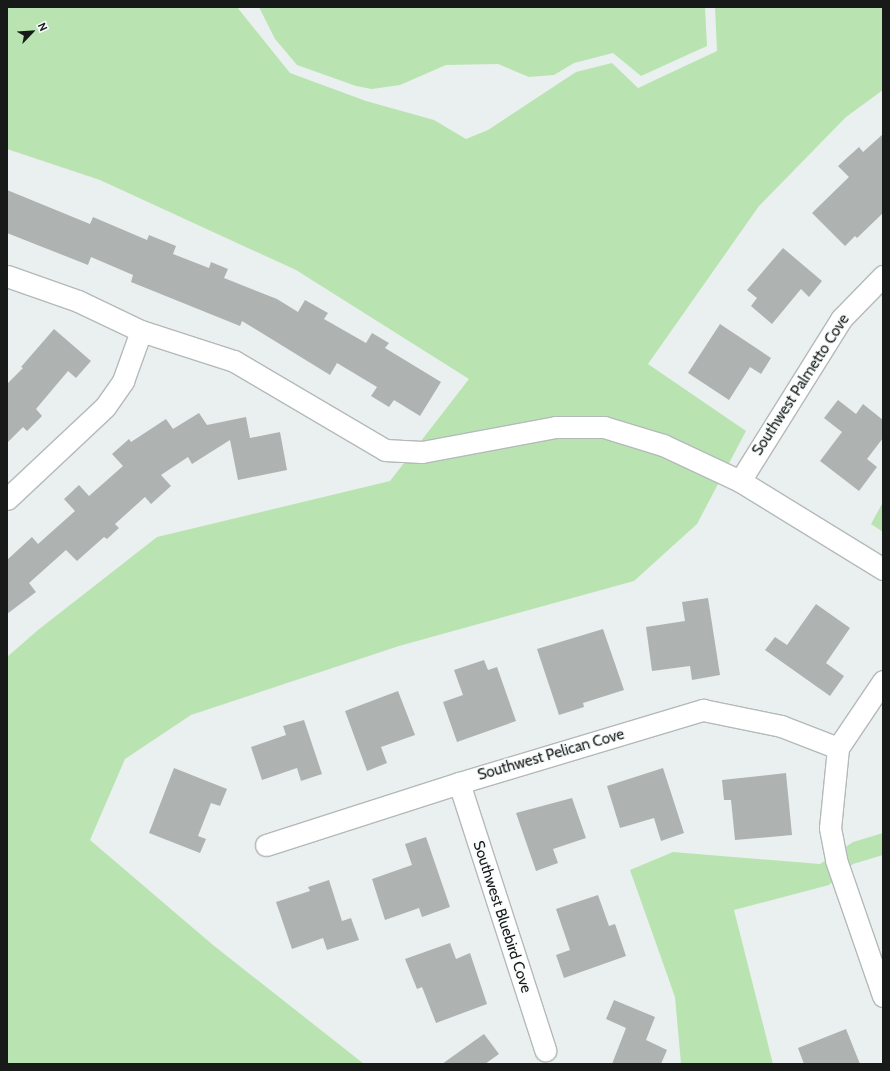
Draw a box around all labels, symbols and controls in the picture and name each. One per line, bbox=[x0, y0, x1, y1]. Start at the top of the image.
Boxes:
north arrow bbox=[12, 12, 52, 52]
text: N bbox=[35, 20, 51, 33]
street label: Southwest Palmetto Cove bbox=[749, 311, 853, 459]
street label: Southwest Pelican Cove bbox=[476, 725, 626, 785]
street label: Southwest Bluebird Cove bbox=[469, 839, 535, 995]

